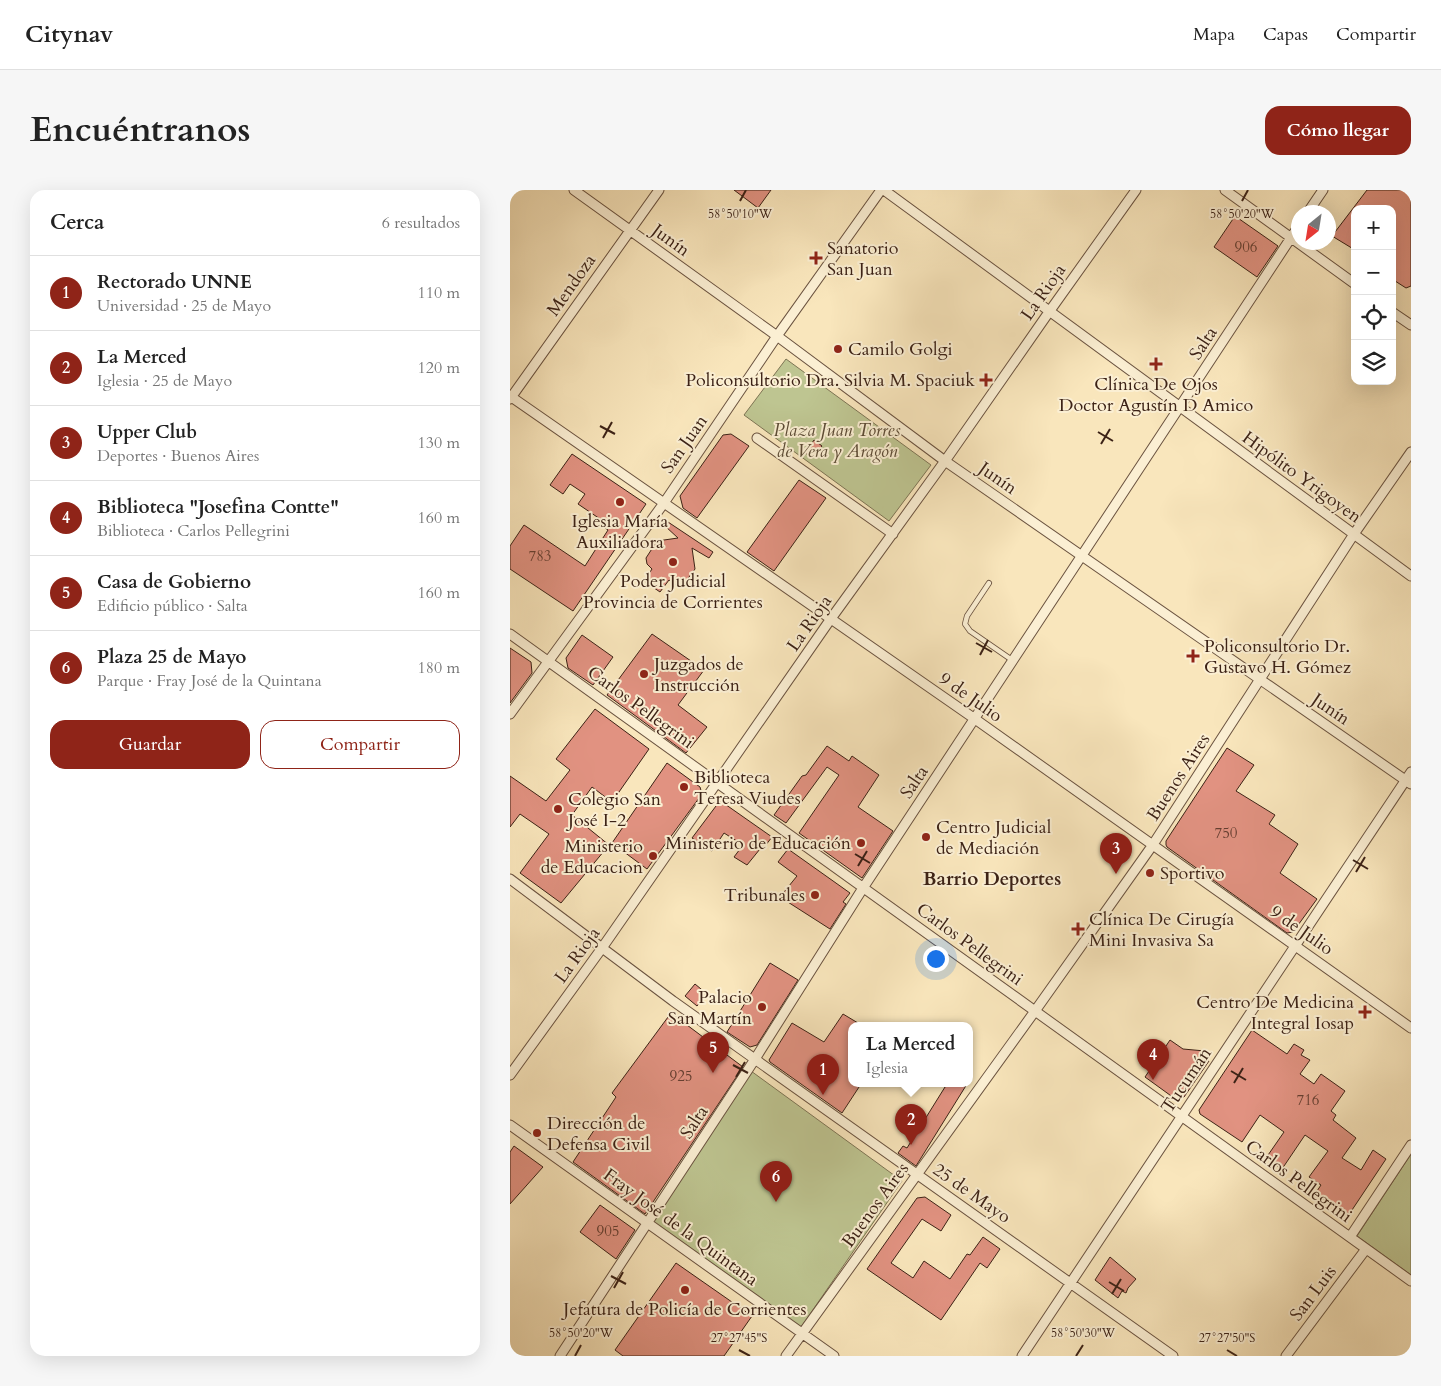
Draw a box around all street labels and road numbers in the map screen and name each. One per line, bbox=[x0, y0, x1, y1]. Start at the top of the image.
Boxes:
street label: Junín bbox=[644, 216, 695, 263]
street label: Mendoza bbox=[541, 249, 602, 321]
street label: La Rioja bbox=[1015, 259, 1072, 326]
street label: Salta bbox=[1183, 322, 1224, 365]
street label: San Juan bbox=[655, 410, 714, 478]
street label: Hipólito Yrigoyen bbox=[1237, 426, 1367, 530]
street label: Junín bbox=[971, 455, 1023, 501]
street label: La Rioja bbox=[781, 590, 838, 657]
street label: Carlos Pellegrini bbox=[582, 660, 699, 755]
street label: 9 de Julio bbox=[934, 667, 1008, 728]
street label: Junín bbox=[1304, 686, 1356, 732]
street label: Buenos Aires bbox=[1141, 729, 1216, 826]
street label: Salta bbox=[894, 761, 935, 804]
street label: Carlos Pellegrini bbox=[911, 897, 1028, 992]
street label: 9 de Julio bbox=[1265, 900, 1339, 961]
street label: La Rioja bbox=[549, 922, 606, 988]
street label: Tucumán bbox=[1155, 1042, 1218, 1118]
street label: Salta bbox=[674, 1101, 715, 1144]
street label: Carlos Pellegrini bbox=[1240, 1134, 1357, 1229]
street label: 25 de Mayo bbox=[928, 1157, 1016, 1230]
street label: Buenos Aires bbox=[836, 1158, 915, 1253]
street label: Fray José de la Quintana bbox=[598, 1163, 763, 1292]
street label: San Luis bbox=[1284, 1260, 1343, 1326]

